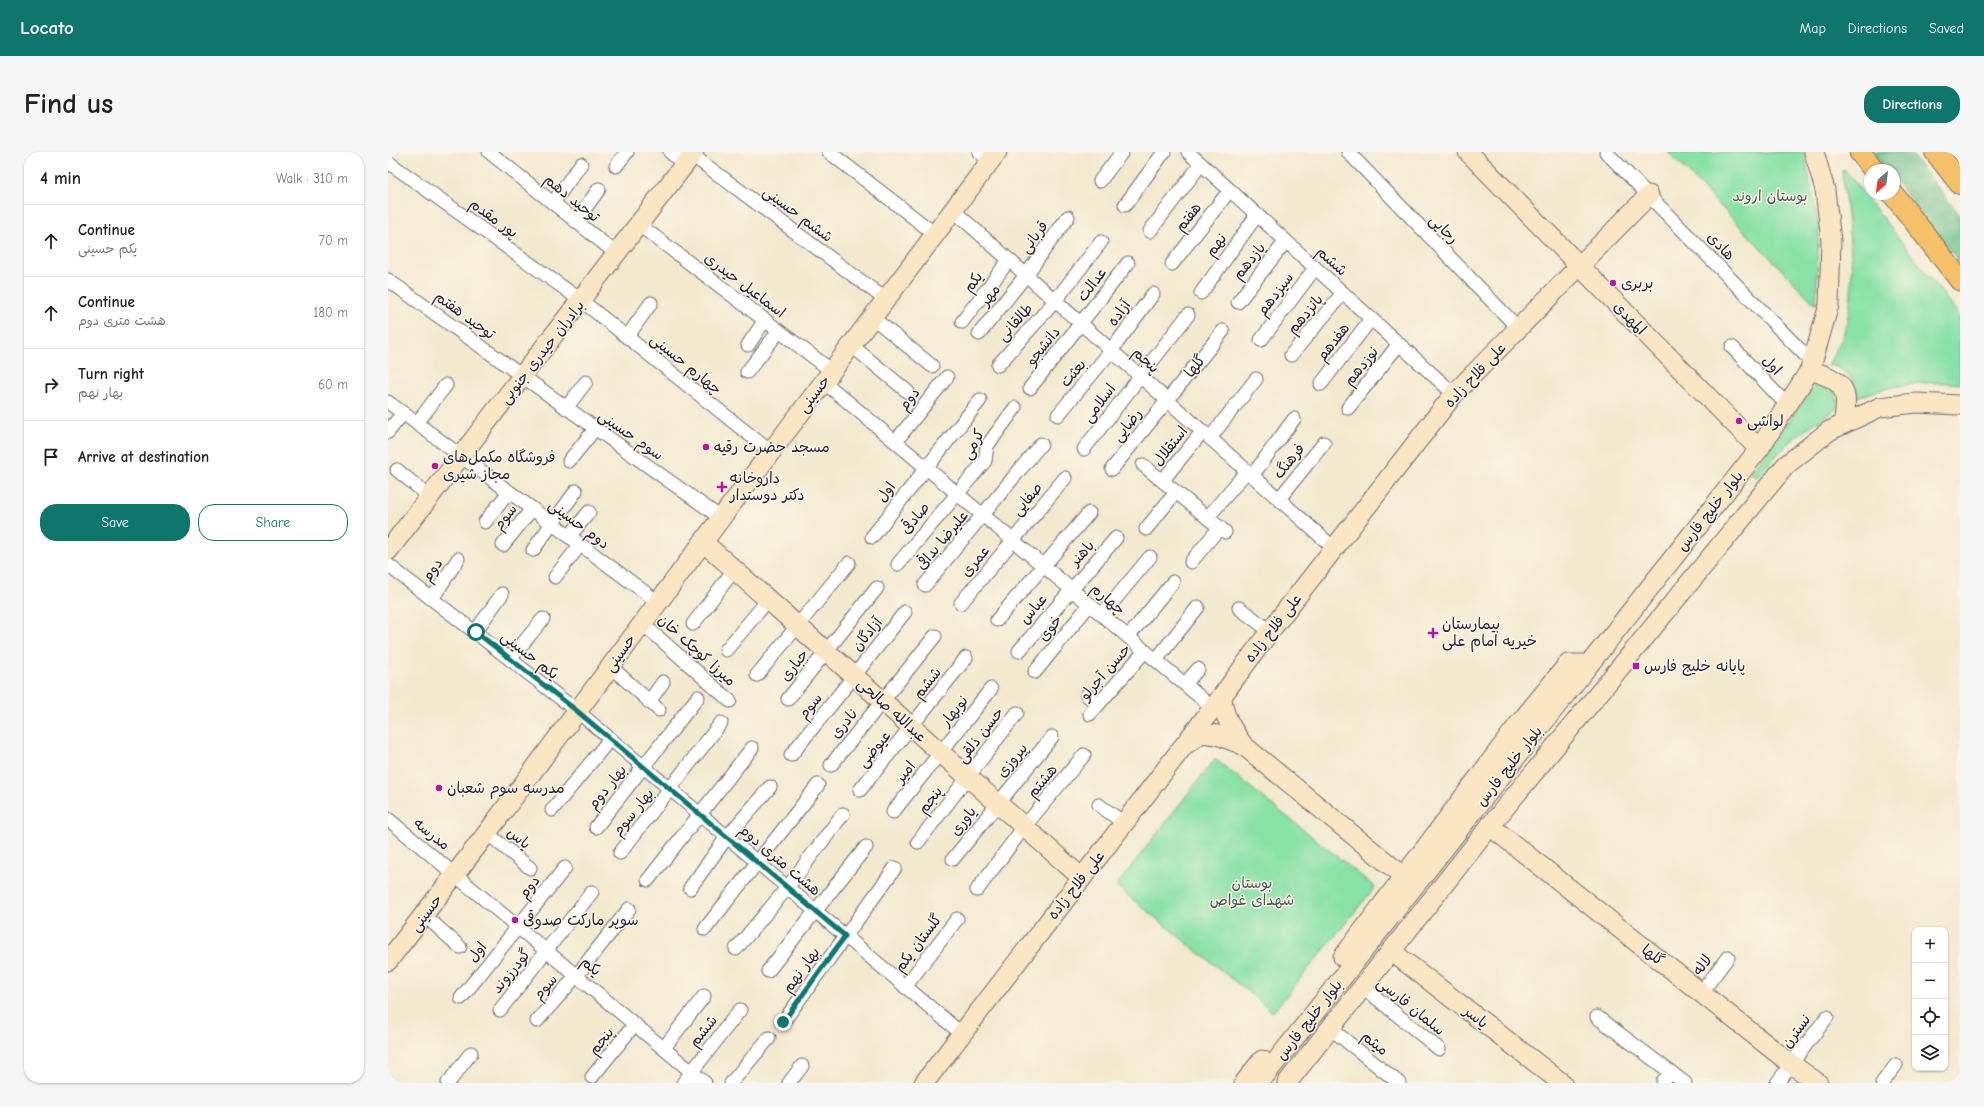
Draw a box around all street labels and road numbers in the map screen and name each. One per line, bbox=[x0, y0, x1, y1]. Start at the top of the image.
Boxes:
street label: توحید دهم bbox=[539, 170, 604, 229]
street label: ششم حسینی bbox=[758, 182, 836, 248]
street label: پور مقدم bbox=[465, 194, 522, 243]
street label: هفتم bbox=[1171, 199, 1207, 237]
street label: رجایی bbox=[1425, 211, 1462, 248]
street label: قربانی bbox=[1016, 217, 1053, 257]
street label: هادی bbox=[1703, 228, 1739, 264]
street label: نهم bbox=[1202, 230, 1233, 262]
street label: یازدهم bbox=[1229, 239, 1272, 285]
street label: ششم bbox=[1311, 242, 1351, 282]
street label: اسماعیل حیدری bbox=[701, 249, 789, 321]
street label: عدالت bbox=[1073, 263, 1111, 305]
street label: یکم bbox=[959, 268, 989, 298]
street label: سیزدهم bbox=[1253, 269, 1299, 320]
street label: مهر bbox=[975, 280, 1004, 311]
street label: توحید هفتم bbox=[429, 287, 499, 346]
street label: پانزدهم bbox=[1283, 290, 1329, 340]
street label: آزاده bbox=[1104, 295, 1135, 330]
street label: برادران حیدری جنوبی bbox=[496, 297, 589, 408]
street label: المهدی bbox=[1610, 298, 1650, 338]
street label: طالقانی bbox=[993, 299, 1037, 345]
street label: هفدهم bbox=[1313, 319, 1355, 366]
street label: دانشجو bbox=[1021, 323, 1064, 370]
street label: چهارم حسینی bbox=[645, 330, 725, 400]
street label: علی فلاح زاده bbox=[1440, 339, 1510, 412]
street label: پنجم bbox=[1127, 343, 1163, 379]
street label: نوزدهم bbox=[1340, 343, 1385, 391]
street label: گلها bbox=[1180, 351, 1210, 381]
street label: اول bbox=[1758, 351, 1786, 379]
street label: بعثت bbox=[1056, 355, 1090, 391]
street label: حسینی bbox=[794, 372, 835, 417]
street label: اسلامی bbox=[1079, 380, 1120, 426]
street label: دوم bbox=[894, 384, 926, 416]
street label: رضایی bbox=[1108, 405, 1147, 446]
street label: سوم حسینی bbox=[593, 406, 667, 467]
street label: استقلال bbox=[1149, 423, 1191, 469]
street label: کرمی bbox=[958, 426, 989, 463]
street label: فرهنگ bbox=[1269, 440, 1309, 482]
street label: بلوار خلیج فارس bbox=[1673, 467, 1748, 555]
street label: اول bbox=[873, 478, 899, 506]
street label: صفایی bbox=[1008, 479, 1047, 520]
street label: دوم حسینی bbox=[543, 495, 613, 555]
street label: صادقی bbox=[895, 497, 933, 537]
street label: سوم bbox=[489, 500, 523, 536]
street label: علیرضا بداقی bbox=[910, 505, 972, 573]
street label: باهنر bbox=[1065, 537, 1098, 571]
street label: عمری bbox=[957, 542, 993, 580]
street label: دوم bbox=[418, 555, 449, 587]
street label: چهارم bbox=[1086, 579, 1129, 620]
street label: عباس bbox=[1015, 590, 1051, 628]
street label: علی فلاح زاده bbox=[1241, 590, 1306, 667]
street label: میرزا کوچک خان bbox=[654, 610, 740, 690]
street label: خوی bbox=[1034, 611, 1066, 645]
street label: آزادگان bbox=[848, 612, 887, 655]
street label: یکم حسینی bbox=[496, 627, 562, 685]
street label: حسینی bbox=[600, 631, 640, 676]
street label: حسن آجرلو bbox=[1075, 640, 1134, 705]
street label: جباری bbox=[776, 645, 812, 685]
street label: ششم bbox=[909, 664, 947, 704]
street label: عبدالله صالحی bbox=[853, 674, 930, 747]
street label: سوم bbox=[794, 689, 828, 725]
street label: نوبهار bbox=[936, 692, 972, 731]
street label: حسن ذلقی bbox=[953, 703, 1008, 767]
street label: نادری bbox=[826, 704, 862, 742]
street label: بلوار خلیج فارس bbox=[1472, 722, 1547, 810]
street label: عیوضی bbox=[853, 727, 895, 772]
street label: پیروزی bbox=[993, 739, 1032, 781]
street label: امیر bbox=[889, 757, 919, 788]
street label: بهار دوم bbox=[584, 761, 633, 815]
street label: هشتم bbox=[1023, 761, 1063, 803]
street label: پنجم bbox=[914, 783, 949, 819]
street label: بهار سوم bbox=[608, 784, 660, 841]
street label: یاوری bbox=[946, 803, 980, 839]
street label: مدرسه bbox=[410, 814, 454, 854]
street label: هشت متری دوم bbox=[733, 821, 825, 902]
street label: یاس bbox=[503, 823, 535, 853]
street label: علی فلاح زاده bbox=[1044, 847, 1109, 924]
street label: دوم bbox=[514, 872, 546, 904]
street label: حسینی bbox=[406, 891, 447, 936]
street label: گلستان یکم bbox=[890, 910, 948, 977]
street label: اول bbox=[463, 938, 491, 966]
street label: گلها bbox=[1638, 941, 1668, 969]
street label: بهار نهم bbox=[778, 944, 826, 998]
street label: گودرزوند bbox=[488, 945, 534, 997]
street label: لاله bbox=[1688, 951, 1716, 979]
street label: یکم bbox=[575, 952, 605, 982]
street label: سوم bbox=[529, 970, 563, 1006]
street label: سلمان فارسی bbox=[1373, 973, 1449, 1040]
street label: بلوار خلیج فارس bbox=[1272, 976, 1347, 1064]
street label: یاسر bbox=[1459, 1001, 1492, 1032]
street label: نسترن bbox=[1778, 1011, 1814, 1051]
street label: ششم bbox=[685, 1012, 723, 1052]
street label: پنجم bbox=[585, 1024, 620, 1060]
street label: میثم bbox=[1356, 1027, 1392, 1062]

